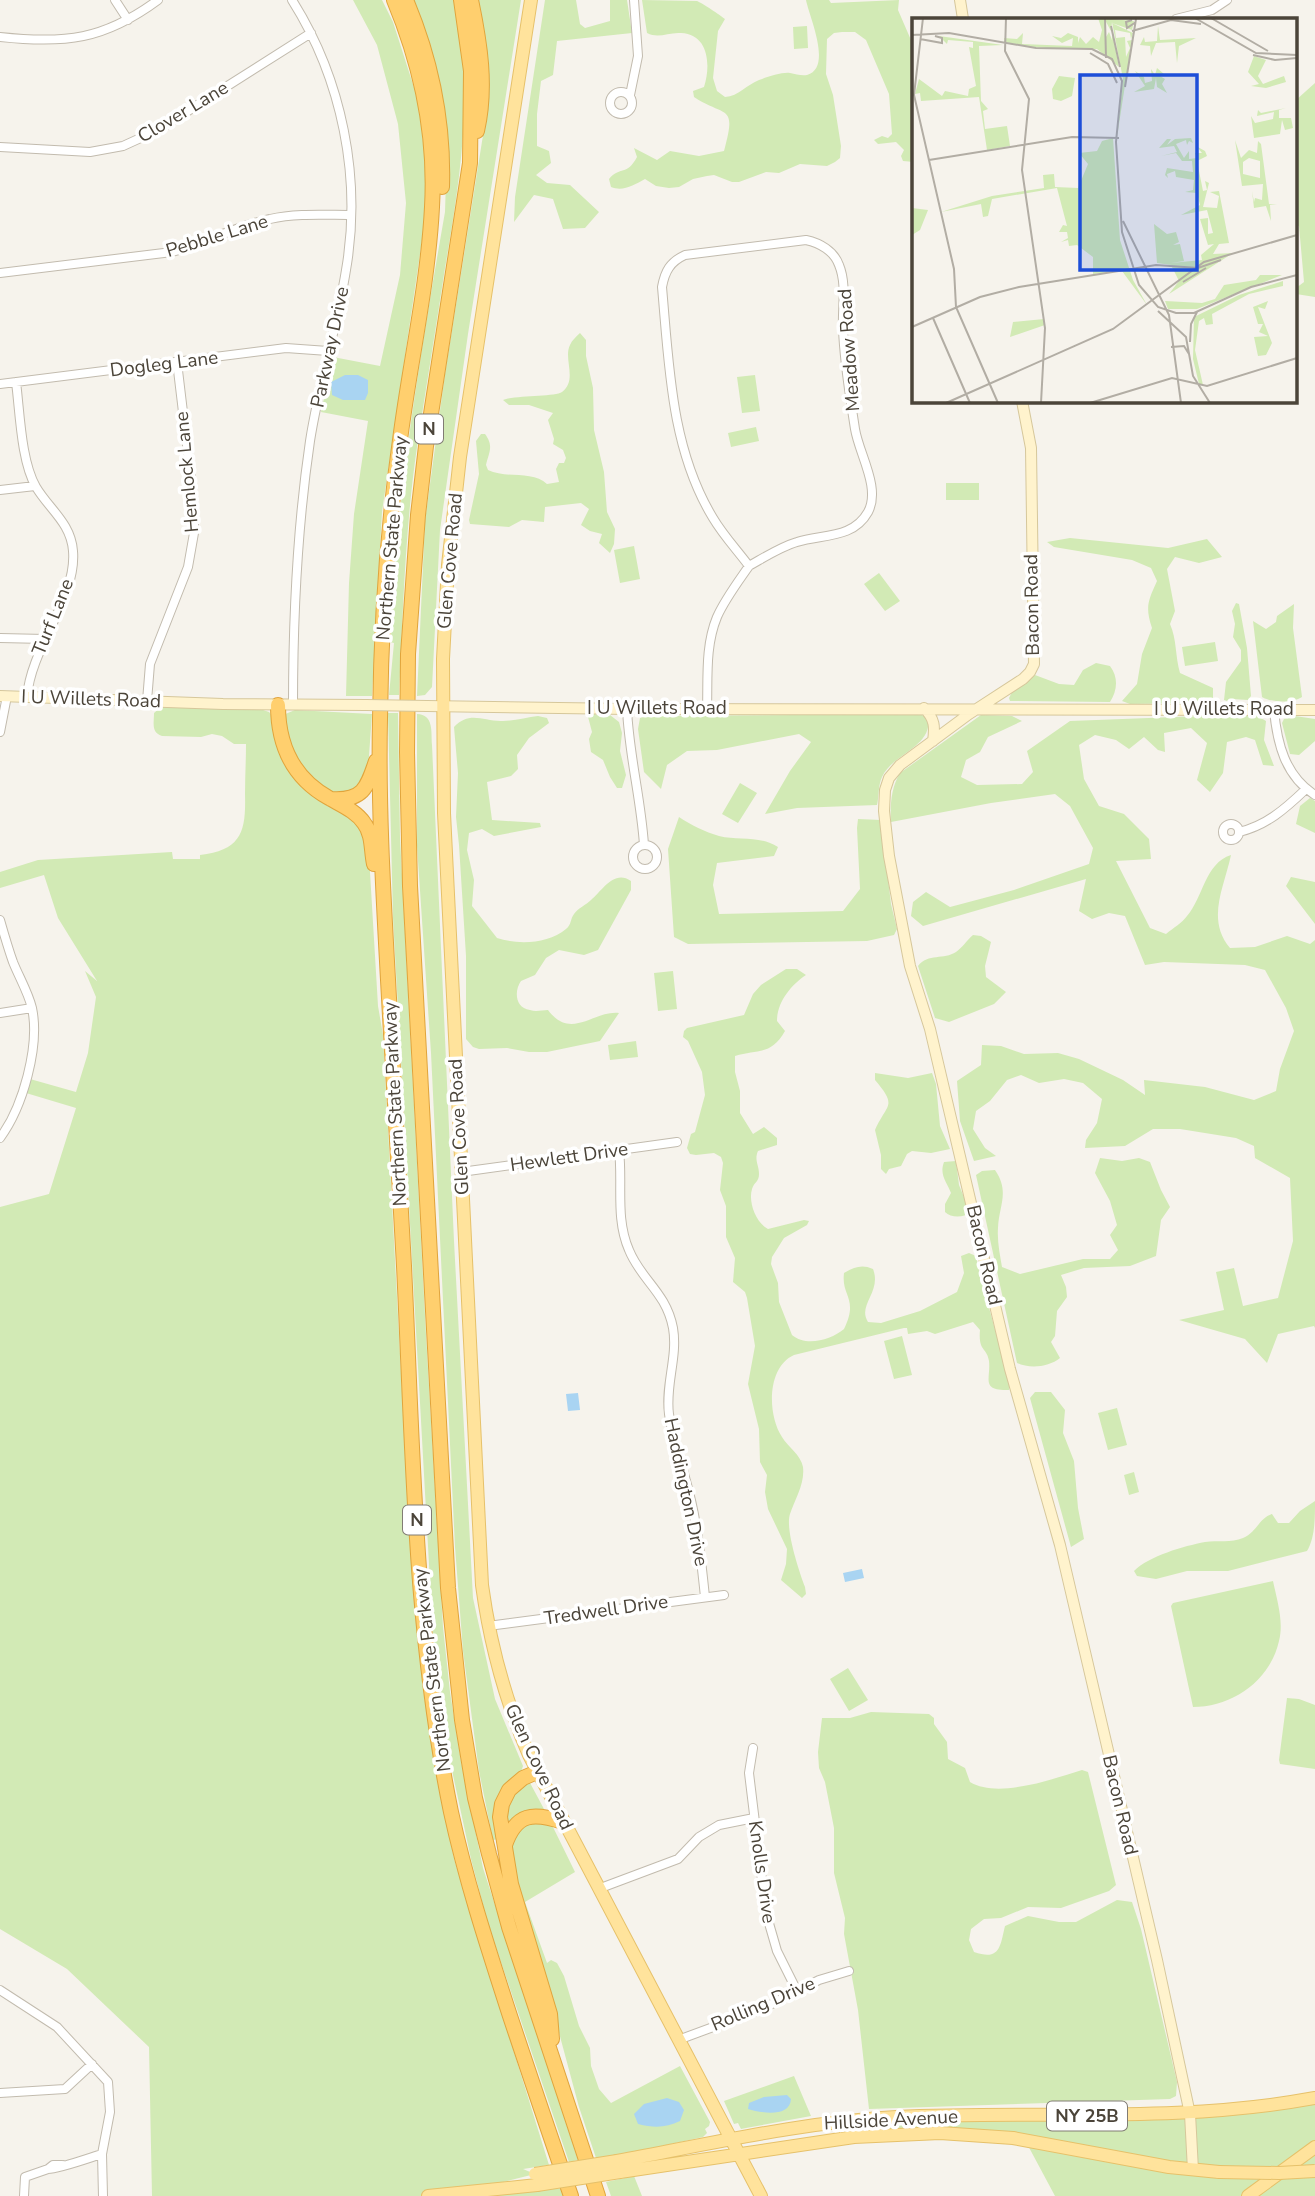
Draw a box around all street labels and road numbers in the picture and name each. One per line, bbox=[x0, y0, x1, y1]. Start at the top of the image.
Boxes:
street label: Clover Lane bbox=[133, 75, 233, 149]
street label: Pebble Lane bbox=[163, 208, 271, 264]
street label: Parkway Drive bbox=[304, 284, 356, 410]
street label: Meadow Road bbox=[832, 288, 866, 412]
street label: Dogleg Lane bbox=[108, 344, 220, 384]
street label: Hemlock Lane bbox=[169, 410, 205, 534]
road number: N bbox=[415, 414, 443, 444]
street label: Northern State Parkway bbox=[370, 435, 414, 641]
street label: Glen Cove Road bbox=[431, 492, 469, 630]
street label: Bacon Road bbox=[1018, 554, 1046, 656]
street label: Turf Lane bbox=[26, 575, 80, 659]
street label: I U Willets Road bbox=[21, 684, 161, 714]
street label: I U Willets Road bbox=[587, 695, 727, 721]
street label: I U Willets Road bbox=[1154, 696, 1294, 722]
street label: Northern State Parkway bbox=[377, 1001, 413, 1207]
street label: Glen Cove Road bbox=[442, 1058, 476, 1196]
street label: Hewlett Drive bbox=[508, 1136, 630, 1178]
street label: Bacon Road bbox=[960, 1202, 1008, 1308]
street label: Haddington Drive bbox=[658, 1416, 714, 1568]
road number: N bbox=[403, 1506, 431, 1534]
street label: Northern State Parkway bbox=[407, 1566, 457, 1773]
street label: Tredwell Drive bbox=[542, 1588, 670, 1632]
street label: Glen Cove Road bbox=[498, 1700, 580, 1834]
street label: Bacon Road bbox=[1096, 1752, 1144, 1858]
street label: Knolls Drive bbox=[742, 1819, 782, 1925]
street label: Rolling Drive bbox=[707, 1970, 819, 2038]
road number: NY 25B bbox=[1047, 2102, 1127, 2130]
street label: Hillside Avenue bbox=[823, 2104, 959, 2136]

